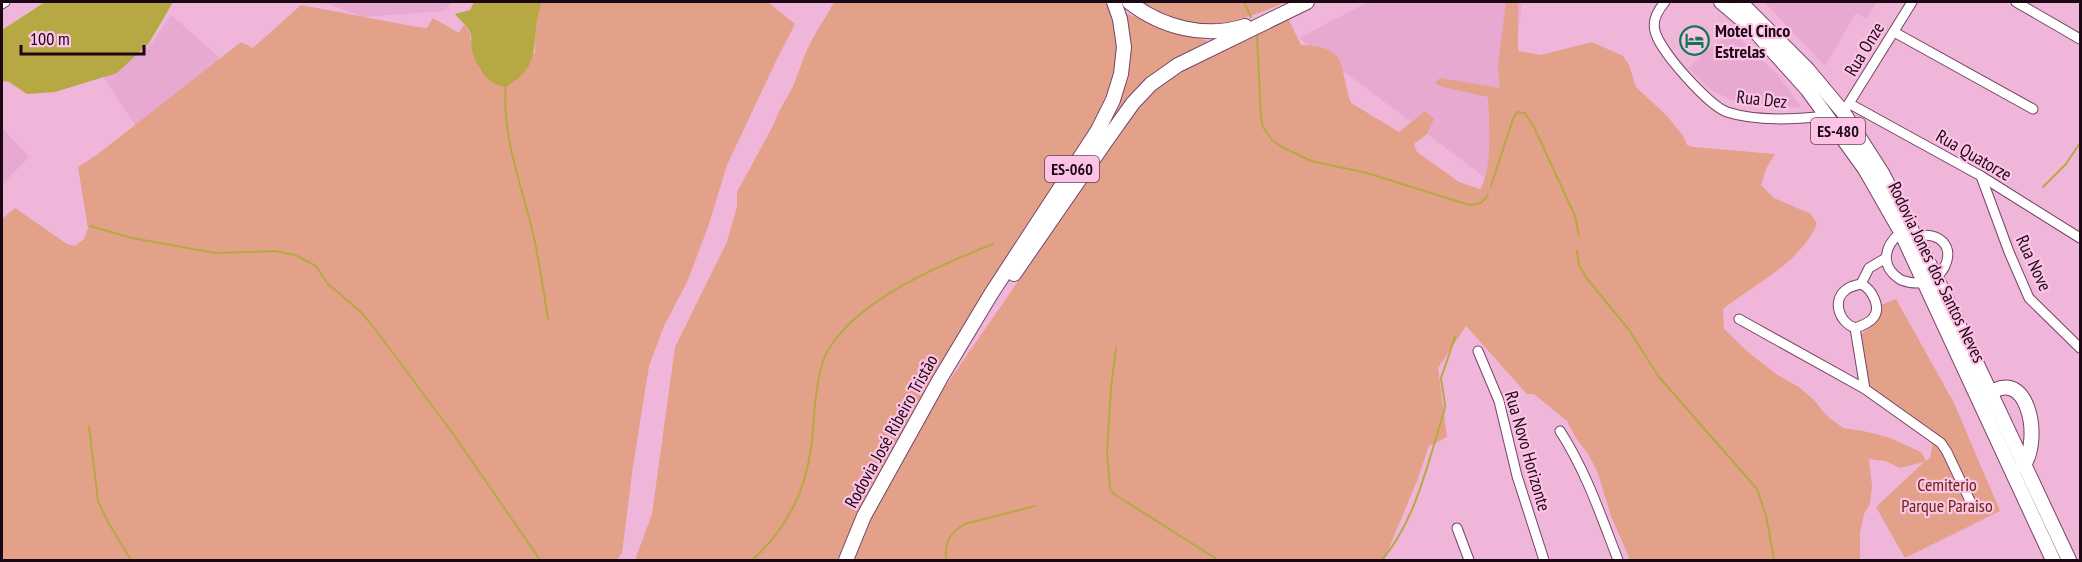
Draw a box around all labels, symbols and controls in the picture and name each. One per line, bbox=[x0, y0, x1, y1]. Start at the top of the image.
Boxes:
scale bar bbox=[21, 18, 144, 56]
street label: Rua Onze bbox=[1839, 18, 1889, 80]
place label: Motel Cinco Estrelas bbox=[1715, 19, 1790, 63]
hotel icon: Motel Cinco Estrelas bbox=[1678, 24, 1710, 56]
text: 100 m bbox=[30, 27, 70, 50]
street label: Rua Dez bbox=[1736, 85, 1788, 113]
road number: ES-480 bbox=[1811, 118, 1865, 144]
street label: Rua Quatorze bbox=[1932, 124, 2016, 186]
road number: ES-060 bbox=[1045, 156, 1099, 182]
street label: Rodovia Jones dos Santos Neves bbox=[1883, 178, 1991, 366]
street label: Rua Nove bbox=[2011, 231, 2057, 295]
street label: Rodovia José Ribeiro Tristão bbox=[839, 350, 943, 512]
street label: Rua Novo Horizonte bbox=[1500, 388, 1556, 514]
park label: Cemiterio Parque Paraiso bbox=[1901, 473, 1993, 517]

